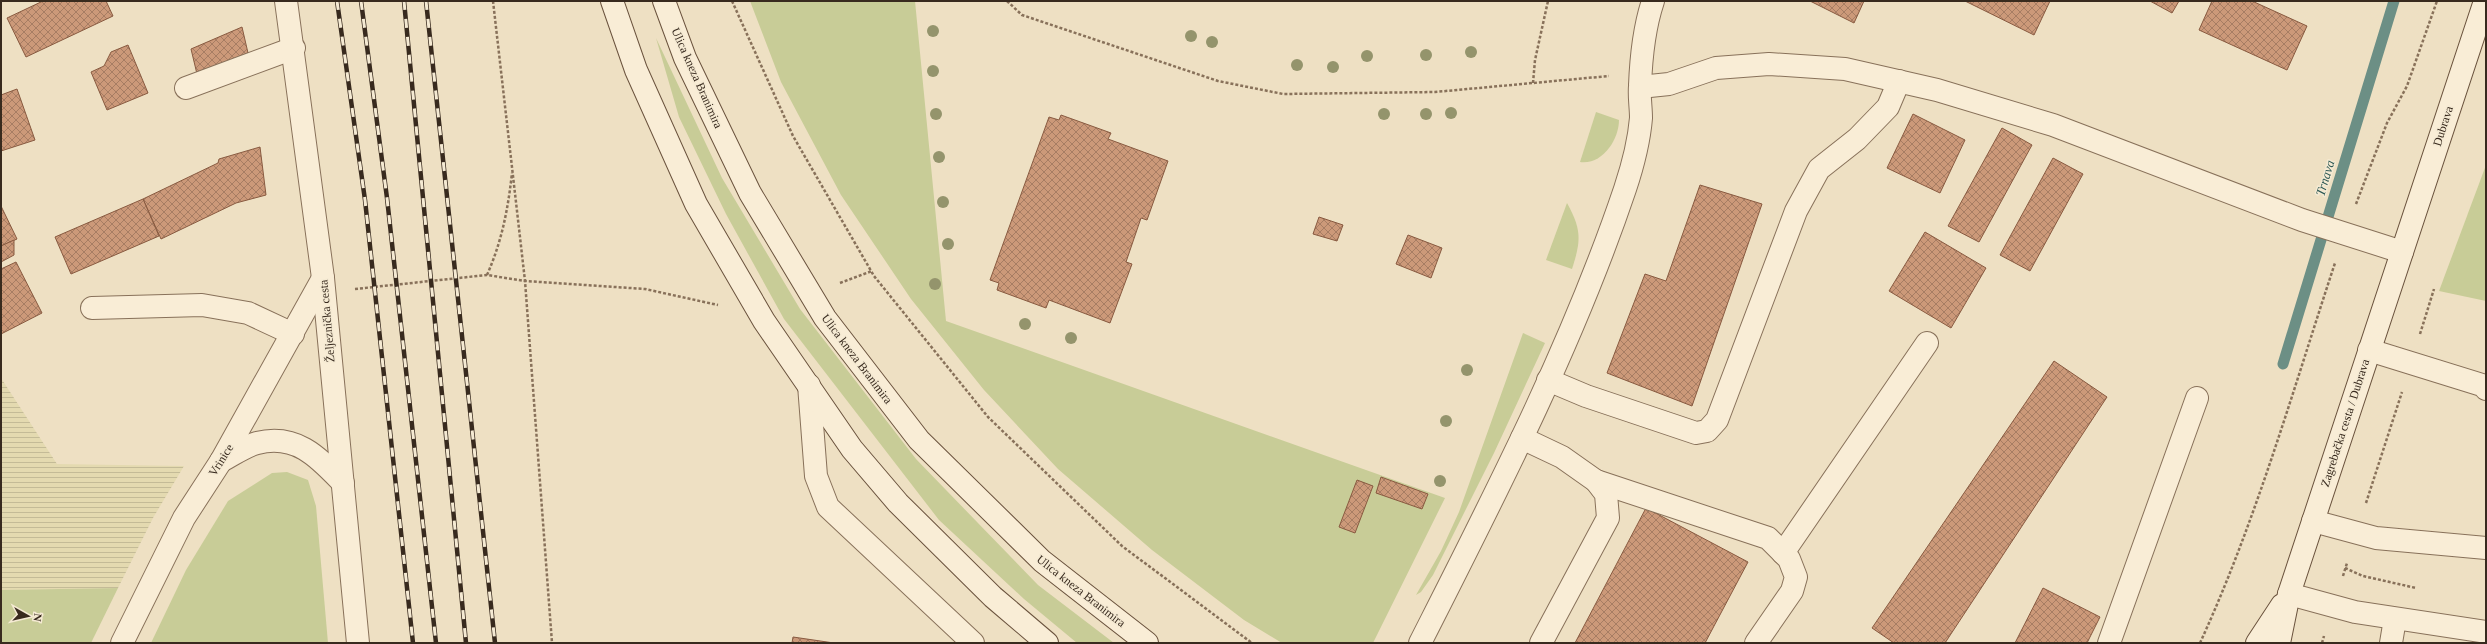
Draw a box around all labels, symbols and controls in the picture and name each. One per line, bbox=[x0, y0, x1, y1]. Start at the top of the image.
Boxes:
street label: Ulica kneza Branimira bbox=[669, 26, 726, 131]
street label: Dubrava bbox=[2430, 104, 2456, 148]
water label: Trnava bbox=[2312, 158, 2338, 198]
street label: Željeznička cesta bbox=[316, 278, 338, 363]
street label: Ulica kneza Branimira bbox=[819, 311, 896, 407]
street label: Zagrebačka cesta / Dubrava bbox=[2318, 357, 2373, 489]
street label: Vrinice bbox=[206, 441, 236, 479]
street label: Ulica kneza Branimira bbox=[1034, 552, 1129, 630]
north arrow bbox=[8, 596, 48, 636]
text: N bbox=[31, 613, 44, 622]

